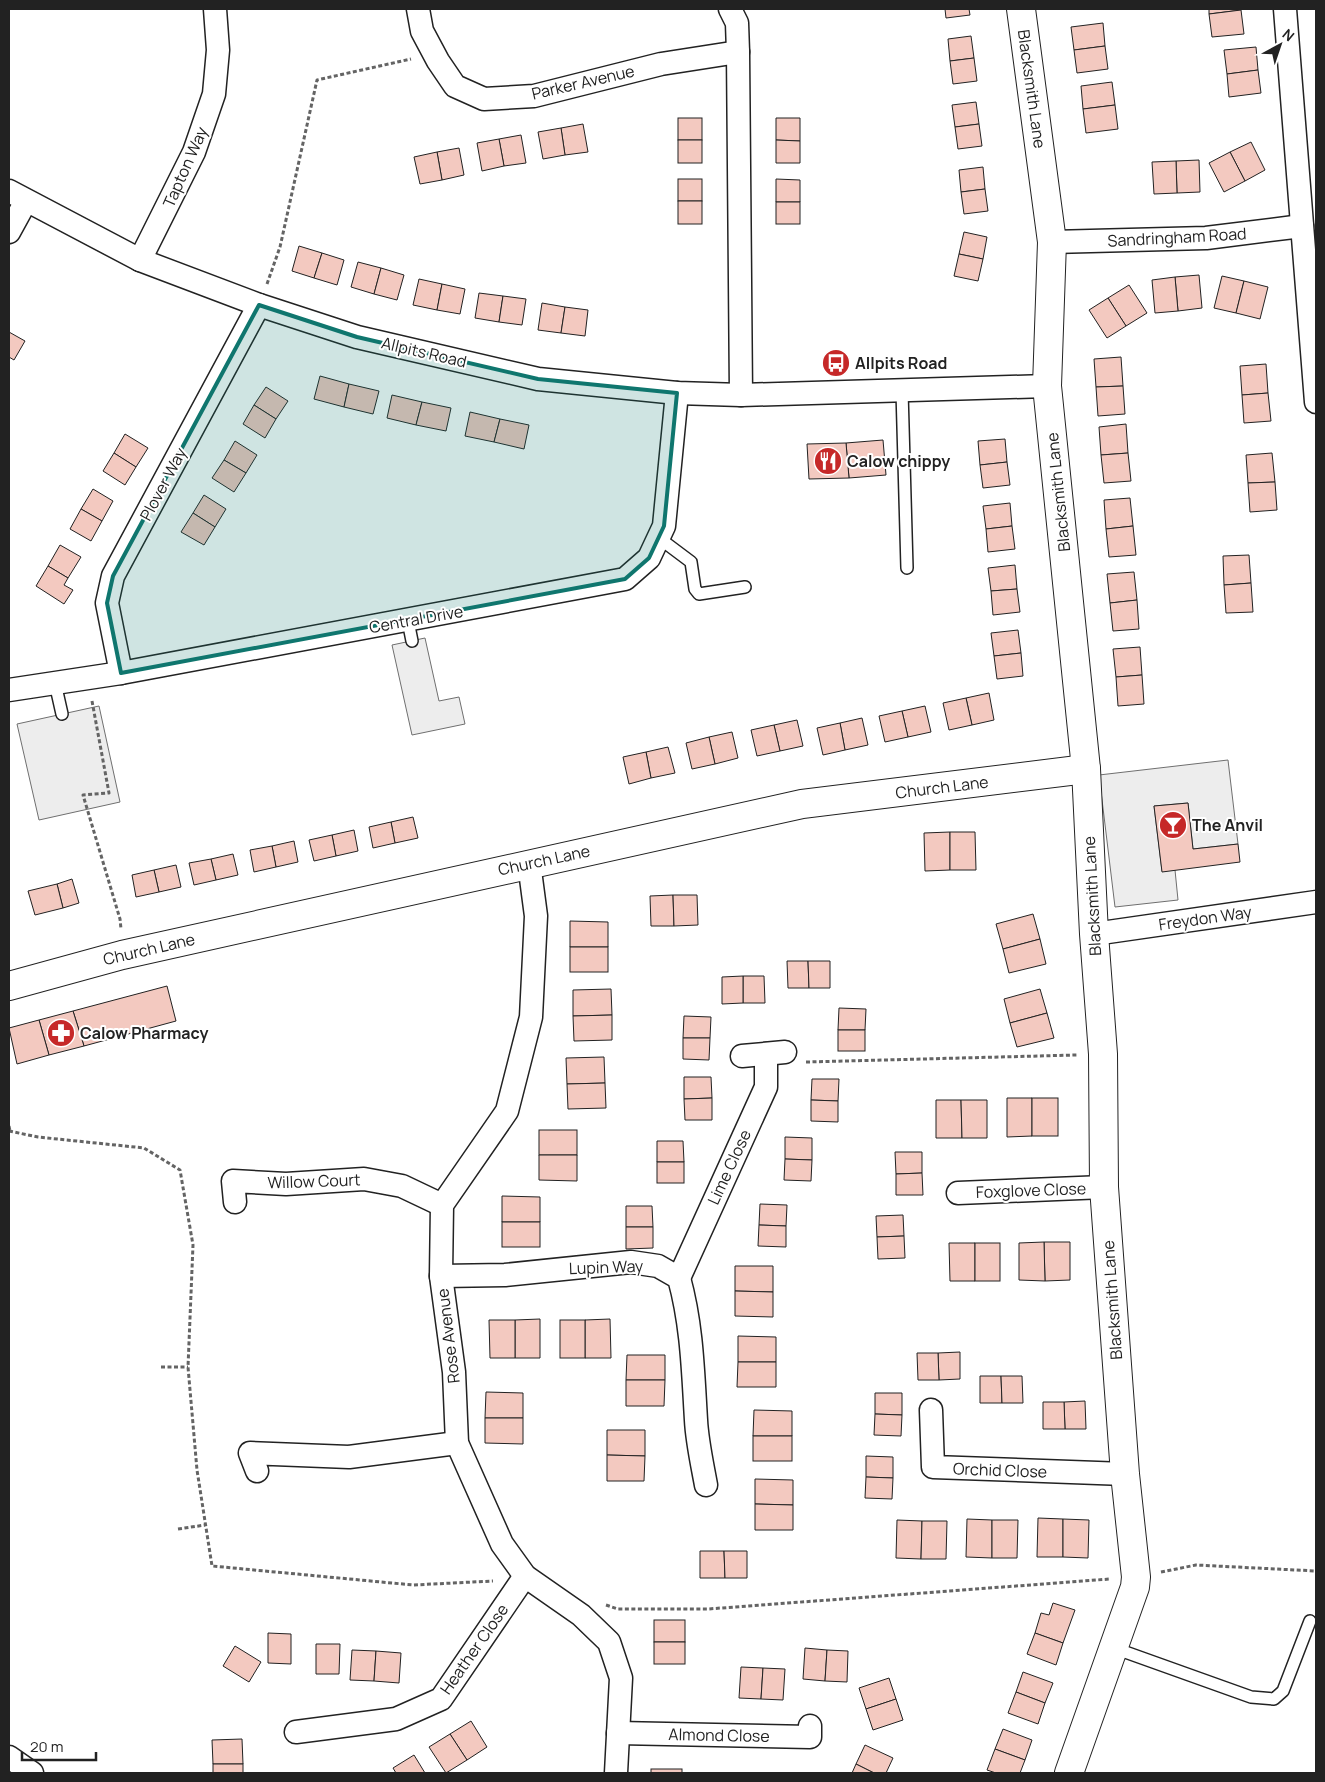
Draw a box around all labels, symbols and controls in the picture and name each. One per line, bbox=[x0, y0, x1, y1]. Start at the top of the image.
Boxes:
north arrow bbox=[1255, 20, 1305, 70]
text: N bbox=[1279, 24, 1299, 45]
street label: Blacksmith Lane bbox=[1013, 28, 1051, 150]
street label: Parker Avenue bbox=[529, 59, 637, 105]
street label: Tapton Way bbox=[157, 123, 213, 211]
street label: Sandringham Road bbox=[1107, 222, 1247, 252]
street label: Allpits Road bbox=[379, 332, 469, 372]
bus stop icon: Allpits Road bbox=[821, 348, 851, 378]
place label: Allpits Road bbox=[855, 352, 947, 374]
street label: Blacksmith Lane bbox=[1041, 431, 1075, 553]
street label: Plover Way bbox=[135, 443, 192, 524]
restaurant icon: Calow chippy bbox=[813, 446, 843, 476]
place label: Calow chippy bbox=[847, 450, 950, 472]
street label: Central Drive bbox=[367, 600, 465, 638]
street label: Church Lane bbox=[894, 770, 990, 804]
bar icon: The Anvil bbox=[1158, 810, 1188, 840]
place label: The Anvil bbox=[1192, 814, 1263, 836]
street label: Blacksmith Lane bbox=[1078, 836, 1106, 956]
street label: Church Lane bbox=[496, 840, 592, 880]
street label: Freydon Way bbox=[1157, 901, 1253, 935]
street label: Church Lane bbox=[101, 928, 197, 970]
pharmacy icon: Calow Pharmacy bbox=[46, 1018, 76, 1048]
place label: Calow Pharmacy bbox=[80, 1022, 208, 1044]
street label: Lime Close bbox=[702, 1126, 756, 1208]
street label: Willow Court bbox=[267, 1168, 361, 1194]
street label: Foxglove Close bbox=[976, 1177, 1086, 1203]
street label: Blacksmith Lane bbox=[1097, 1240, 1127, 1360]
street label: Lupin Way bbox=[568, 1255, 644, 1279]
street label: Rose Avenue bbox=[431, 1287, 465, 1385]
street label: Orchid Close bbox=[953, 1457, 1047, 1483]
street label: Heather Close bbox=[435, 1599, 513, 1699]
street label: Almond Close bbox=[668, 1723, 770, 1747]
scale bar bbox=[22, 1730, 96, 1762]
text: 20 m bbox=[30, 1736, 63, 1757]

